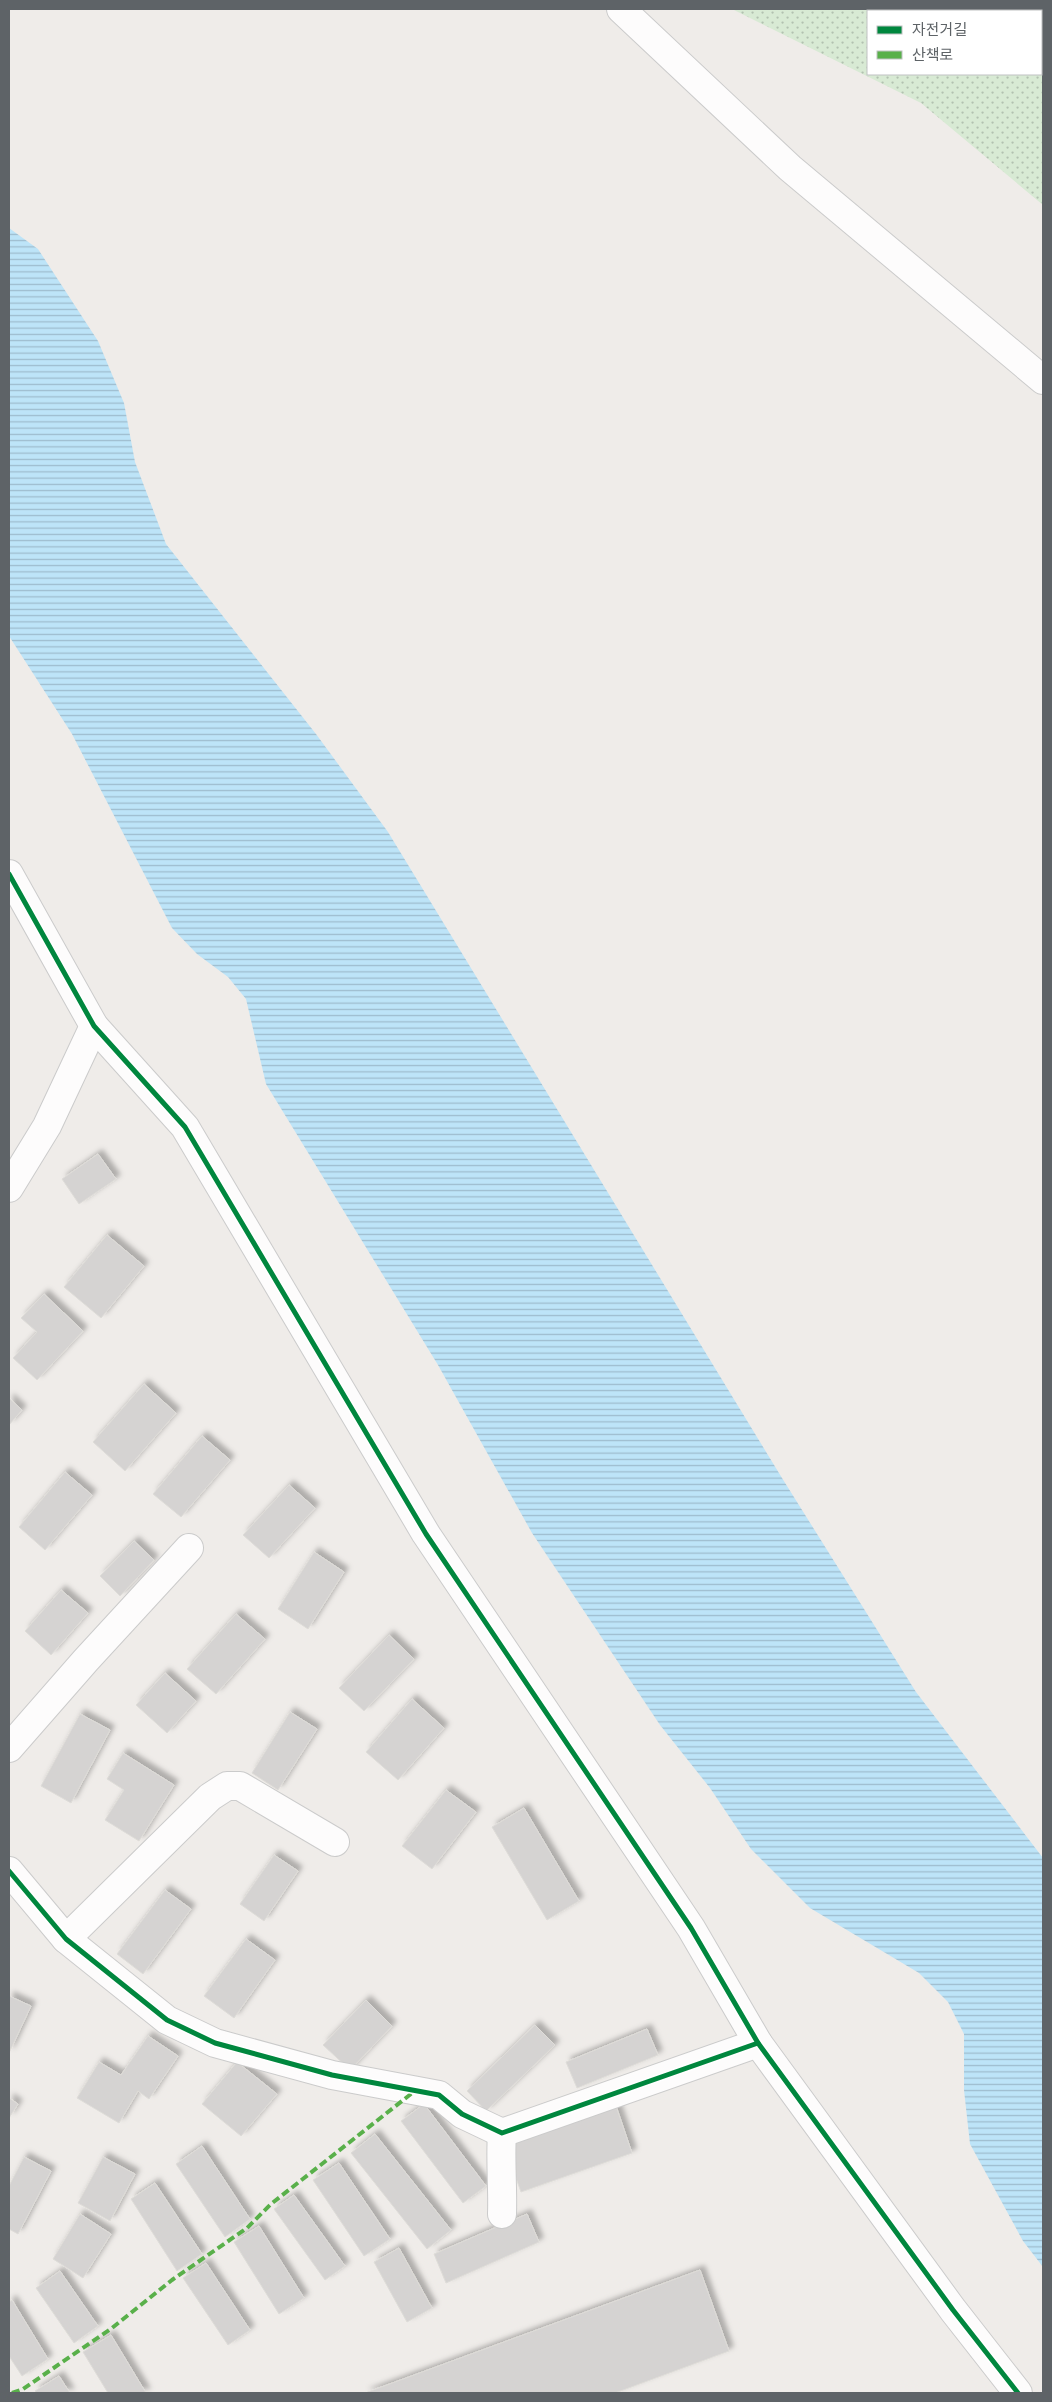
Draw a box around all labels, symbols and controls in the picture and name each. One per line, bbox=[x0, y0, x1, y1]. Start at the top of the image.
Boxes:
legend bbox=[867, 10, 1042, 75]
text: 자전거길 bbox=[912, 21, 967, 38]
text: 산책로 bbox=[912, 46, 953, 63]

